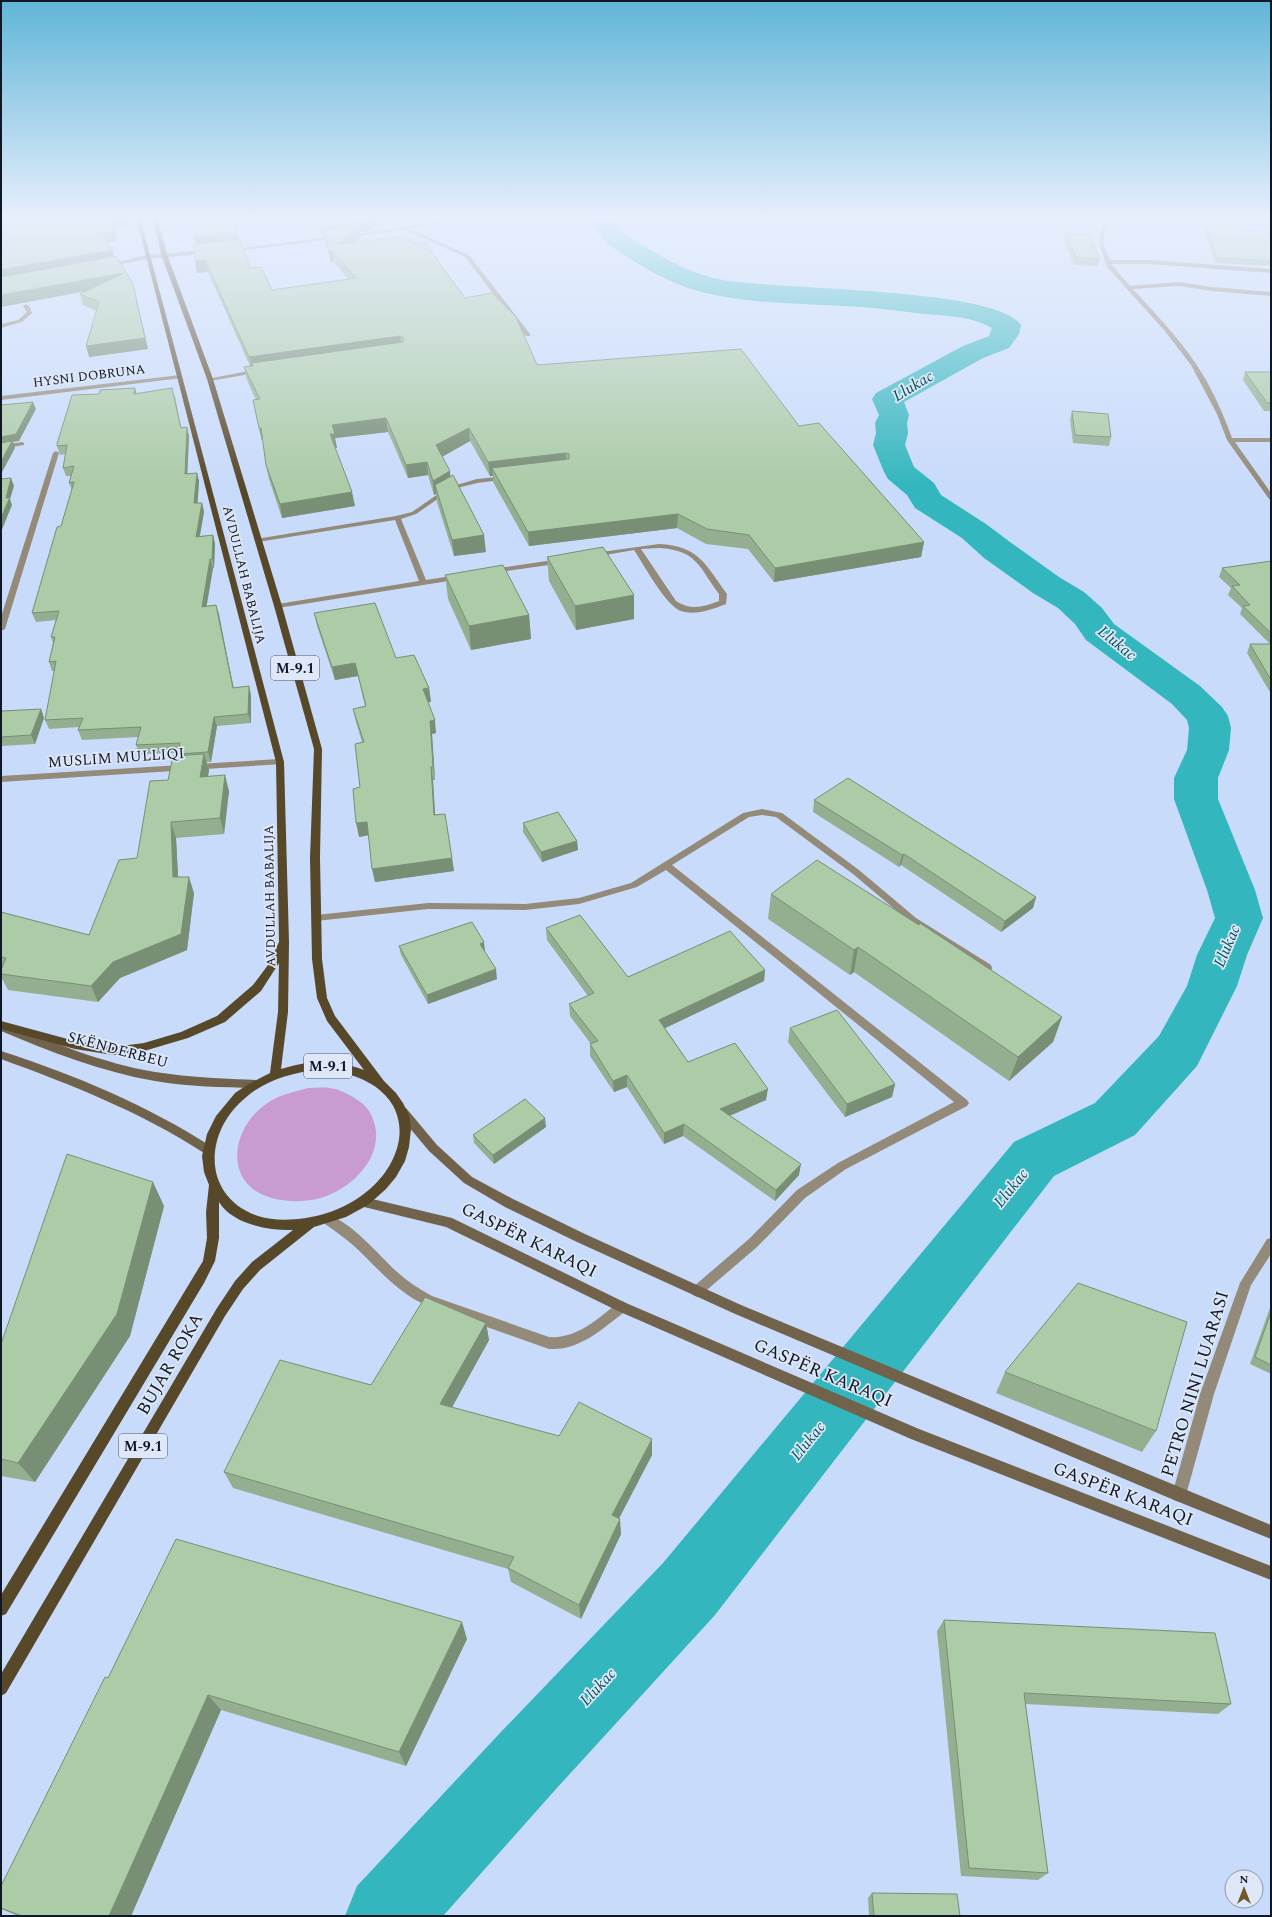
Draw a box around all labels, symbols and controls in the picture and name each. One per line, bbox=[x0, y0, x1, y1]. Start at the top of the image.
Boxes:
street label: HYSNI DOBRUNA bbox=[32, 359, 147, 393]
water label: Llukac bbox=[888, 364, 938, 408]
street label: AVDULLAH BABALIJA bbox=[217, 504, 271, 647]
water label: Llukac bbox=[1092, 620, 1142, 666]
road number: M-9.1 bbox=[271, 656, 319, 680]
street label: MUSLIM MULLIQI bbox=[47, 742, 185, 774]
street label: AVDULLAH BABALIJA bbox=[259, 825, 281, 967]
water label: Llukac bbox=[1207, 921, 1247, 971]
street label: SKËNDERBEU bbox=[65, 1025, 171, 1075]
road number: M-9.1 bbox=[304, 1054, 352, 1078]
water label: Llukac bbox=[988, 1163, 1034, 1213]
street label: GASPËR KARAQI bbox=[456, 1195, 602, 1285]
street label: PETRO NINI LUARASI bbox=[1154, 1288, 1236, 1480]
street label: BUJAR ROKA bbox=[130, 1308, 210, 1420]
street label: GASPËR KARAQI bbox=[749, 1332, 897, 1414]
water label: Llukac bbox=[785, 1416, 831, 1466]
road number: M-9.1 bbox=[119, 1434, 167, 1458]
street label: GASPËR KARAQI bbox=[1049, 1455, 1197, 1533]
water label: Llukac bbox=[574, 1663, 622, 1711]
north arrow bbox=[1224, 1869, 1264, 1909]
text: N bbox=[1240, 1871, 1249, 1888]

